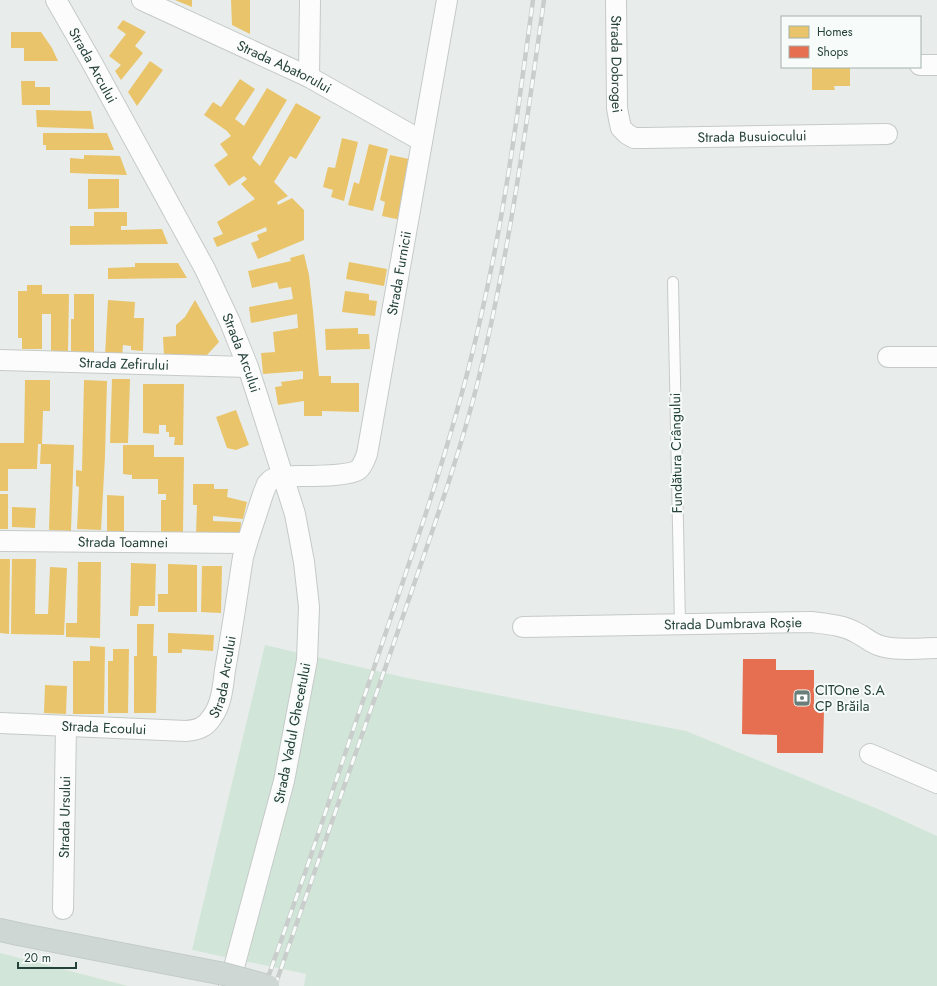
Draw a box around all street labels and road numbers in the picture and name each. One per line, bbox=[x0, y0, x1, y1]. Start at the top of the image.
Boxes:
street label: Strada Dobrogei bbox=[606, 15, 628, 115]
street label: Strada Arcului bbox=[64, 24, 122, 107]
street label: Strada Abatorului bbox=[234, 35, 335, 98]
street label: Strada Busuiocului bbox=[697, 125, 807, 147]
street label: Strada Furnicii bbox=[382, 229, 416, 317]
street label: Strada Arcului bbox=[217, 310, 266, 395]
street label: Strada Zefirului bbox=[79, 352, 169, 375]
street label: Fundătura Crângului bbox=[665, 392, 687, 514]
street label: Strada Toamnei bbox=[78, 532, 168, 552]
street label: Strada Dumbrava Roșie bbox=[664, 612, 802, 635]
street label: Strada Arcului bbox=[204, 634, 241, 722]
street label: Strada Vadul Ghecetului bbox=[269, 661, 315, 805]
street label: Strada Ecoului bbox=[61, 716, 147, 739]
street label: Strada Ursului bbox=[54, 776, 75, 858]

